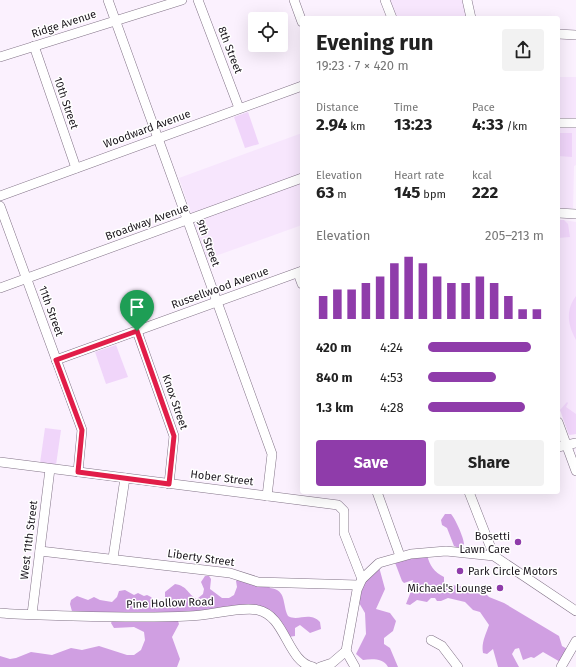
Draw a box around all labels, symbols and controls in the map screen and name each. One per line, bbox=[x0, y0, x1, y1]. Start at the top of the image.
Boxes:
street label: Ridge Avenue bbox=[30, 7, 98, 41]
map controls bbox=[248, 12, 288, 52]
button: locate bbox=[248, 12, 288, 52]
street label: 8th Street bbox=[215, 25, 245, 75]
text: Evening run bbox=[316, 29, 433, 56]
button: share bbox=[502, 29, 544, 71]
text: 19:23 · 7 × 420 m bbox=[316, 58, 409, 73]
street label: 10th Street bbox=[51, 75, 81, 131]
text: Distance bbox=[316, 101, 359, 114]
text: Time bbox=[394, 101, 418, 114]
text: Pace bbox=[472, 101, 495, 114]
street label: Woodward Avenue bbox=[102, 107, 192, 151]
text: 2.94 bbox=[316, 114, 347, 135]
text: 13:23 bbox=[394, 114, 432, 135]
text: 4:33 bbox=[472, 114, 504, 135]
text: km bbox=[347, 120, 365, 133]
text: /km bbox=[504, 120, 527, 133]
text: Elevation bbox=[316, 169, 362, 182]
text: Heart rate bbox=[394, 169, 444, 182]
text: kcal bbox=[472, 169, 492, 182]
text: 63 bbox=[316, 182, 334, 203]
text: 145 bbox=[394, 182, 420, 203]
text: 222 bbox=[472, 182, 498, 203]
text: m bbox=[334, 188, 347, 201]
text: bpm bbox=[420, 188, 446, 201]
street label: Broadway Avenue bbox=[103, 201, 191, 243]
street label: 9th Street bbox=[194, 218, 222, 268]
text: Elevation bbox=[316, 228, 370, 243]
text: 205–213 m bbox=[485, 228, 544, 243]
street label: Russellwood Avenue bbox=[170, 264, 270, 312]
street label: 11th Street bbox=[36, 284, 66, 338]
pin bbox=[120, 290, 154, 331]
icon: arrive bbox=[126, 296, 148, 318]
text: 420 m bbox=[316, 340, 351, 355]
text: 4:24 bbox=[380, 340, 403, 355]
text: 840 m bbox=[316, 370, 353, 385]
text: 4:53 bbox=[380, 370, 403, 385]
street label: Knox Street bbox=[160, 373, 190, 431]
text: 1.3 km bbox=[316, 400, 353, 415]
text: 4:28 bbox=[380, 400, 404, 415]
button: Save bbox=[316, 440, 426, 486]
button: Share bbox=[434, 440, 544, 486]
street label: Hober Street bbox=[190, 468, 254, 488]
street label: West 11th Street bbox=[18, 500, 40, 580]
place label: Bosetti Lawn Care bbox=[460, 530, 510, 556]
marker: Bosetti Lawn Care bbox=[513, 537, 523, 547]
street label: Liberty Street bbox=[167, 547, 235, 569]
place label: Park Circle Motors bbox=[468, 565, 558, 578]
marker: Park Circle Motors bbox=[455, 566, 465, 576]
place label: Michael's Lounge bbox=[407, 582, 492, 595]
marker: Michael's Lounge bbox=[495, 583, 505, 593]
street label: Pine Hollow Road bbox=[126, 595, 214, 611]

